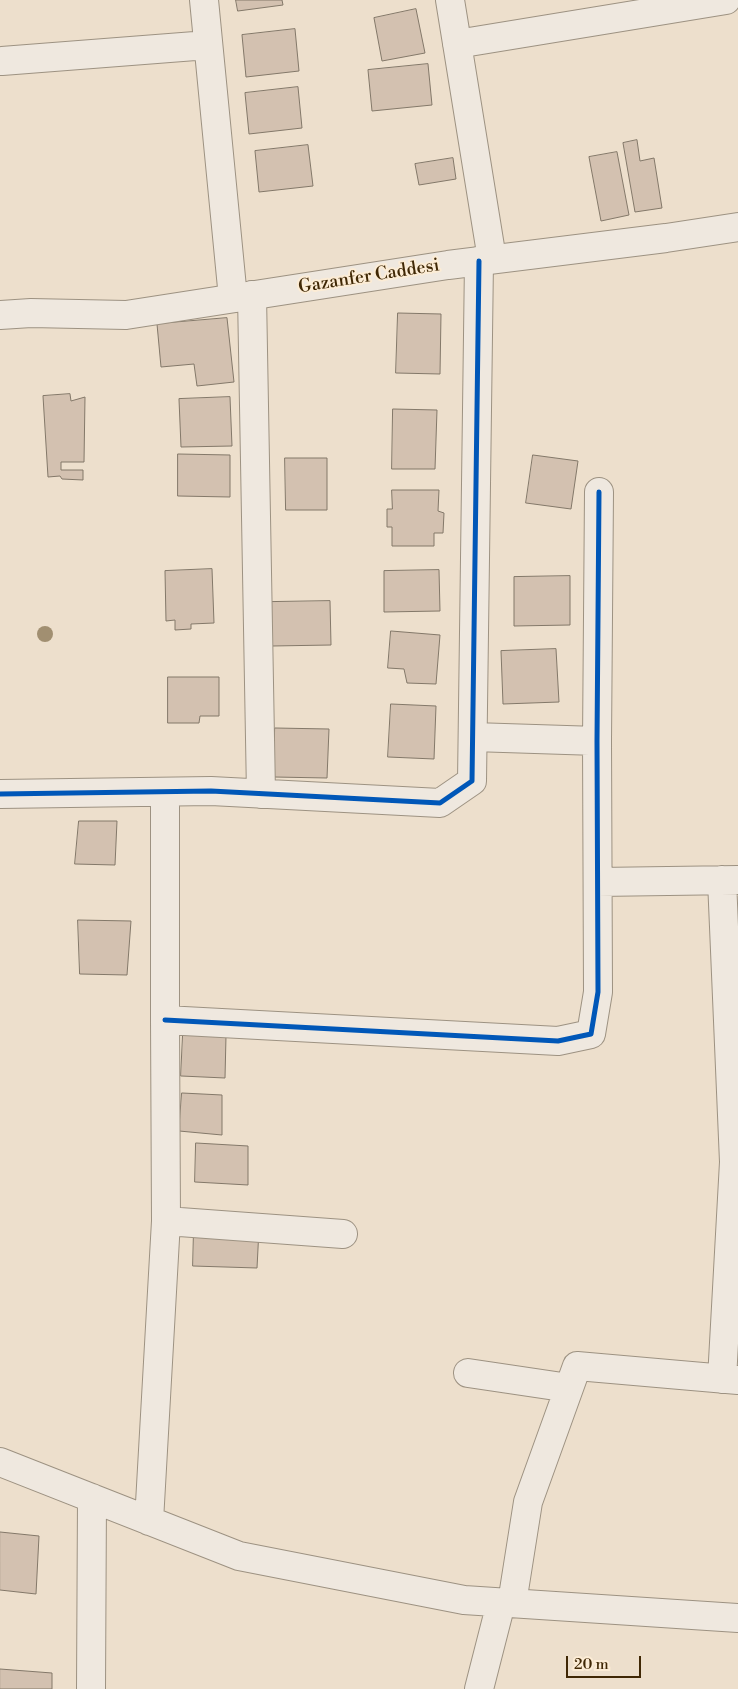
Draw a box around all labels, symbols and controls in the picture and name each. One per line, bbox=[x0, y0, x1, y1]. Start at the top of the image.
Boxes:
street label: Gazanfer Caddesi bbox=[297, 255, 441, 299]
scale bar bbox=[568, 1646, 643, 1678]
text: 20 m bbox=[574, 1655, 609, 1674]

